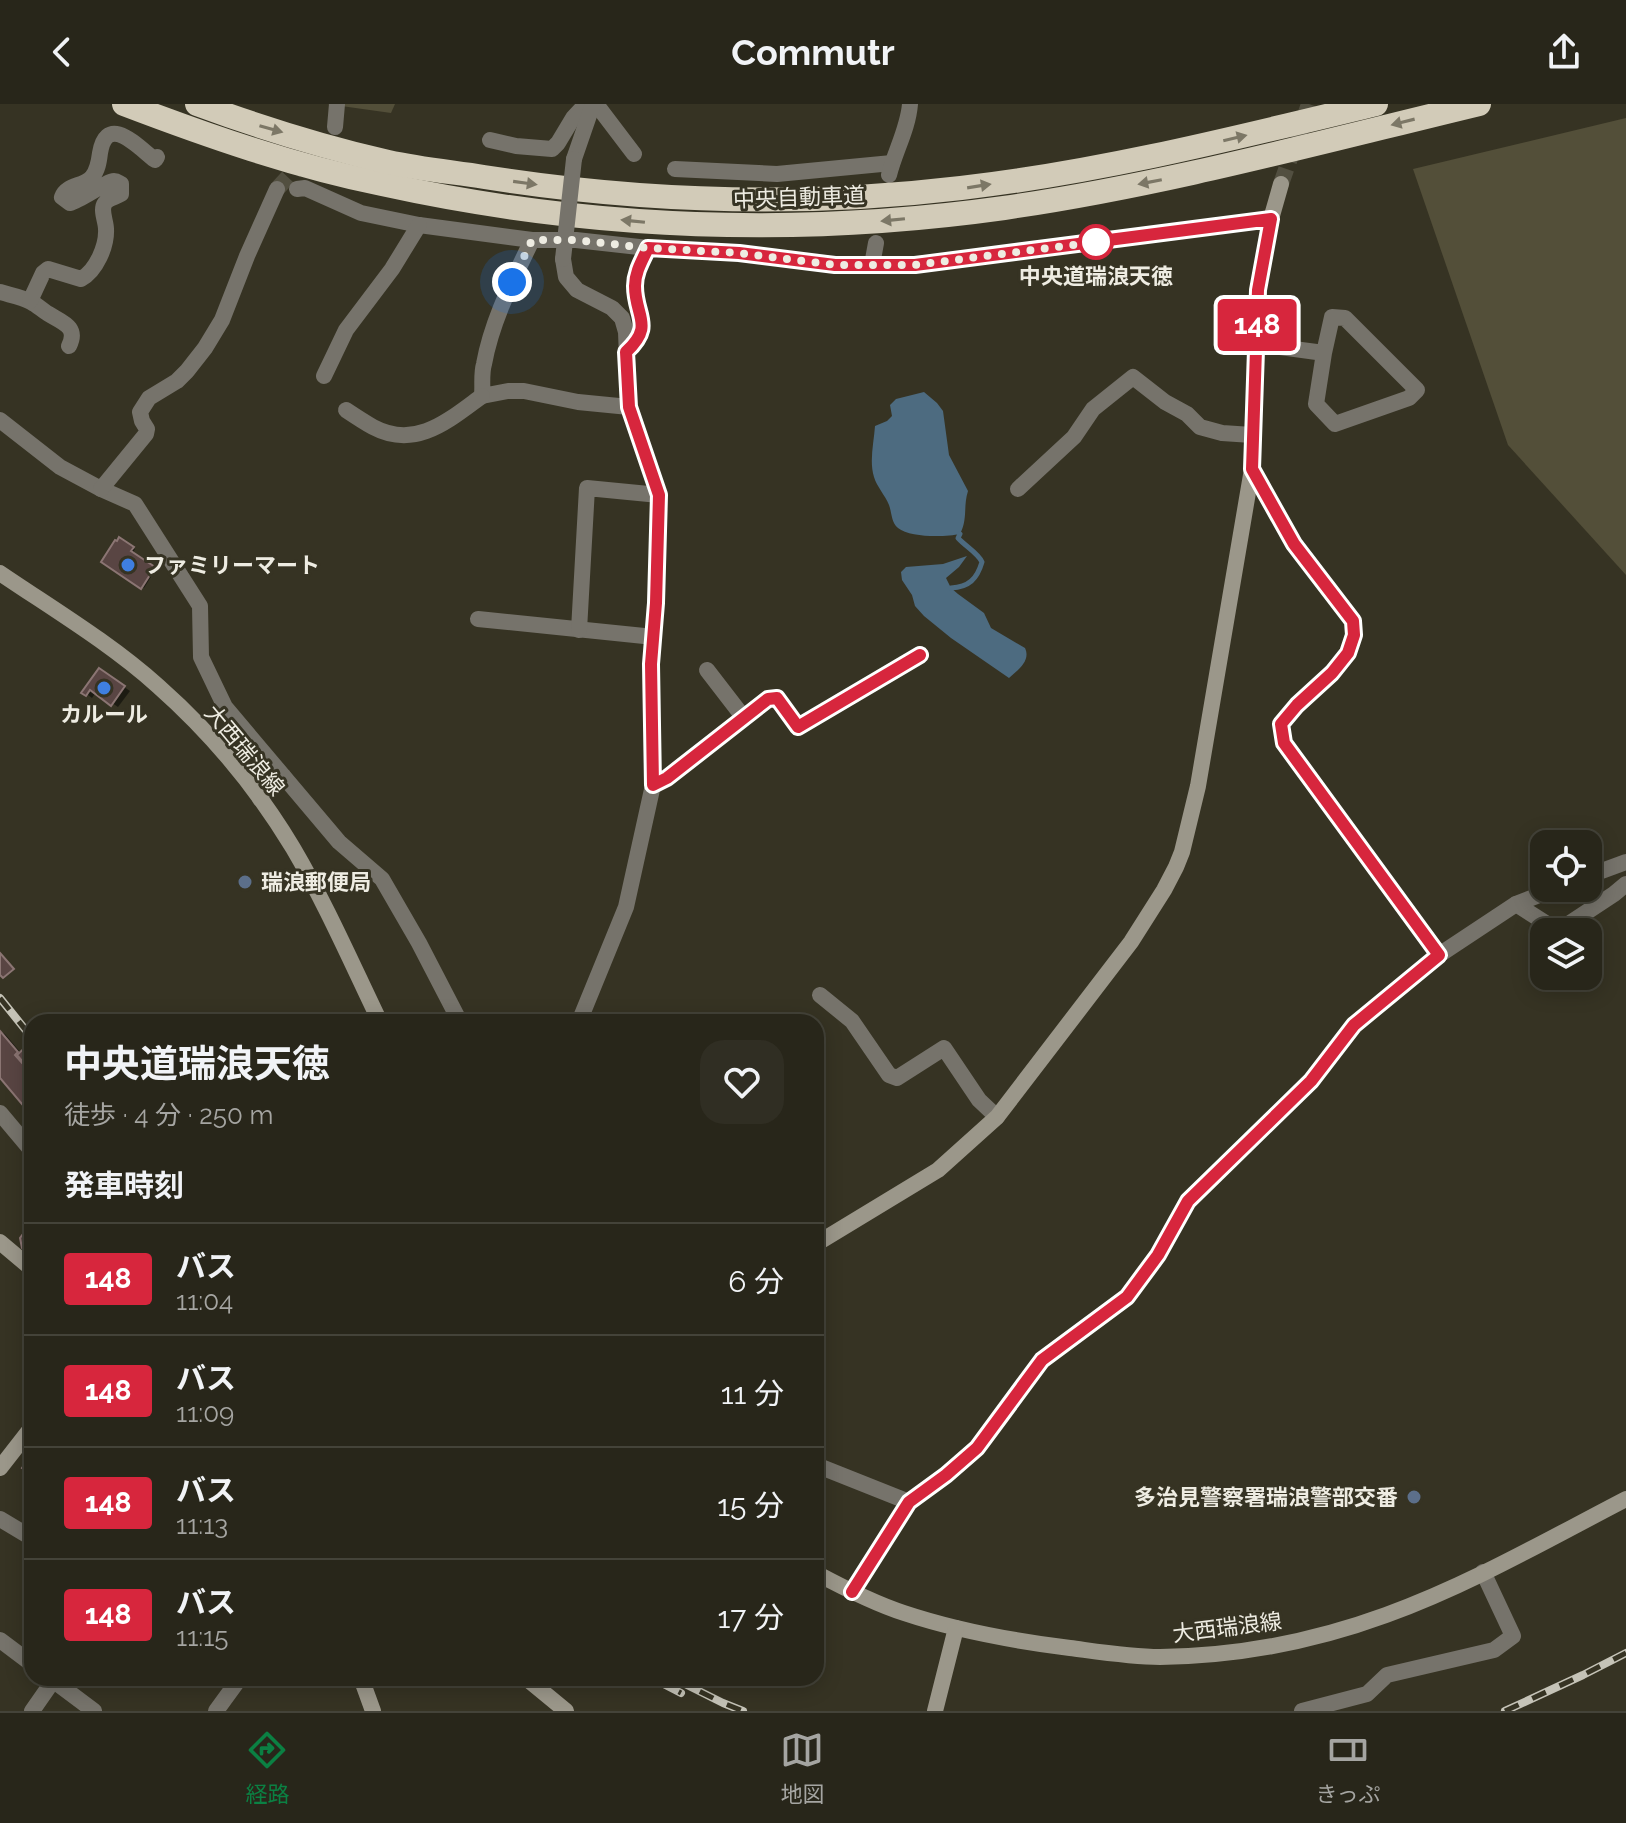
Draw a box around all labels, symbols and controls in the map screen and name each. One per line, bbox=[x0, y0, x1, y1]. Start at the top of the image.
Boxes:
icon: back bbox=[40, 30, 84, 74]
icon: share bbox=[1542, 30, 1586, 74]
text: Commutr bbox=[731, 31, 895, 73]
one-way arrow bbox=[1390, 116, 1415, 129]
one-way arrow bbox=[259, 123, 283, 136]
one-way arrow bbox=[1222, 131, 1247, 143]
one-way arrow bbox=[1137, 176, 1162, 188]
one-way arrow bbox=[513, 177, 538, 190]
one-way arrow bbox=[967, 179, 992, 192]
street label: 中央自動車道 bbox=[733, 182, 865, 212]
one-way arrow bbox=[880, 213, 905, 226]
one-way arrow bbox=[620, 215, 645, 228]
marker: 中央道瑞浪天徳 bbox=[1079, 225, 1113, 259]
your location bbox=[492, 262, 532, 302]
place label: 中央道瑞浪天徳 bbox=[1019, 263, 1173, 289]
line badge: 148 bbox=[1211, 299, 1303, 351]
text: 148 bbox=[1234, 308, 1280, 341]
place label: ファミリーマート bbox=[144, 552, 320, 578]
marker: ファミリーマート bbox=[119, 556, 137, 574]
marker: カルール bbox=[95, 679, 113, 697]
street label: 大西瑞浪線 bbox=[200, 700, 290, 800]
place label: カルール bbox=[60, 701, 148, 727]
map controls bbox=[1530, 830, 1602, 990]
button: locate bbox=[1530, 830, 1602, 902]
place label: 瑞浪郵便局 bbox=[261, 869, 371, 895]
marker: 瑞浪郵便局 bbox=[236, 873, 254, 891]
button: layers bbox=[1530, 918, 1602, 990]
button: heart bbox=[700, 1040, 784, 1124]
text: 中央道瑞浪天徳 bbox=[64, 1041, 330, 1086]
text: 徒歩 · 4 分 · 250 m bbox=[64, 1100, 273, 1130]
text: 発車時刻 bbox=[64, 1168, 184, 1203]
text: バス bbox=[176, 1249, 236, 1284]
text: 148 bbox=[85, 1262, 131, 1295]
text: 6 分 bbox=[728, 1264, 784, 1299]
text: 11:04 bbox=[176, 1286, 233, 1316]
text: バス bbox=[176, 1361, 236, 1396]
text: 148 bbox=[85, 1374, 131, 1407]
text: 11 分 bbox=[721, 1376, 784, 1411]
text: 11:09 bbox=[176, 1398, 234, 1428]
text: バス bbox=[176, 1473, 236, 1508]
place label: 多治見警察署瑞浪警部交番 bbox=[1134, 1484, 1398, 1510]
text: 148 bbox=[85, 1486, 131, 1519]
text: 15 分 bbox=[717, 1488, 784, 1523]
marker: 多治見警察署瑞浪警部交番 bbox=[1405, 1488, 1423, 1506]
text: 11:13 bbox=[176, 1510, 228, 1540]
text: バス bbox=[176, 1585, 236, 1620]
text: 148 bbox=[85, 1598, 131, 1631]
text: 17 分 bbox=[718, 1600, 784, 1635]
street label: 大西瑞浪線 bbox=[1171, 1607, 1283, 1647]
text: 11:15 bbox=[176, 1622, 228, 1652]
tab: 経路 bbox=[245, 1728, 289, 1808]
tab: 地図 bbox=[780, 1728, 824, 1808]
tab: きっぷ bbox=[1315, 1728, 1381, 1808]

